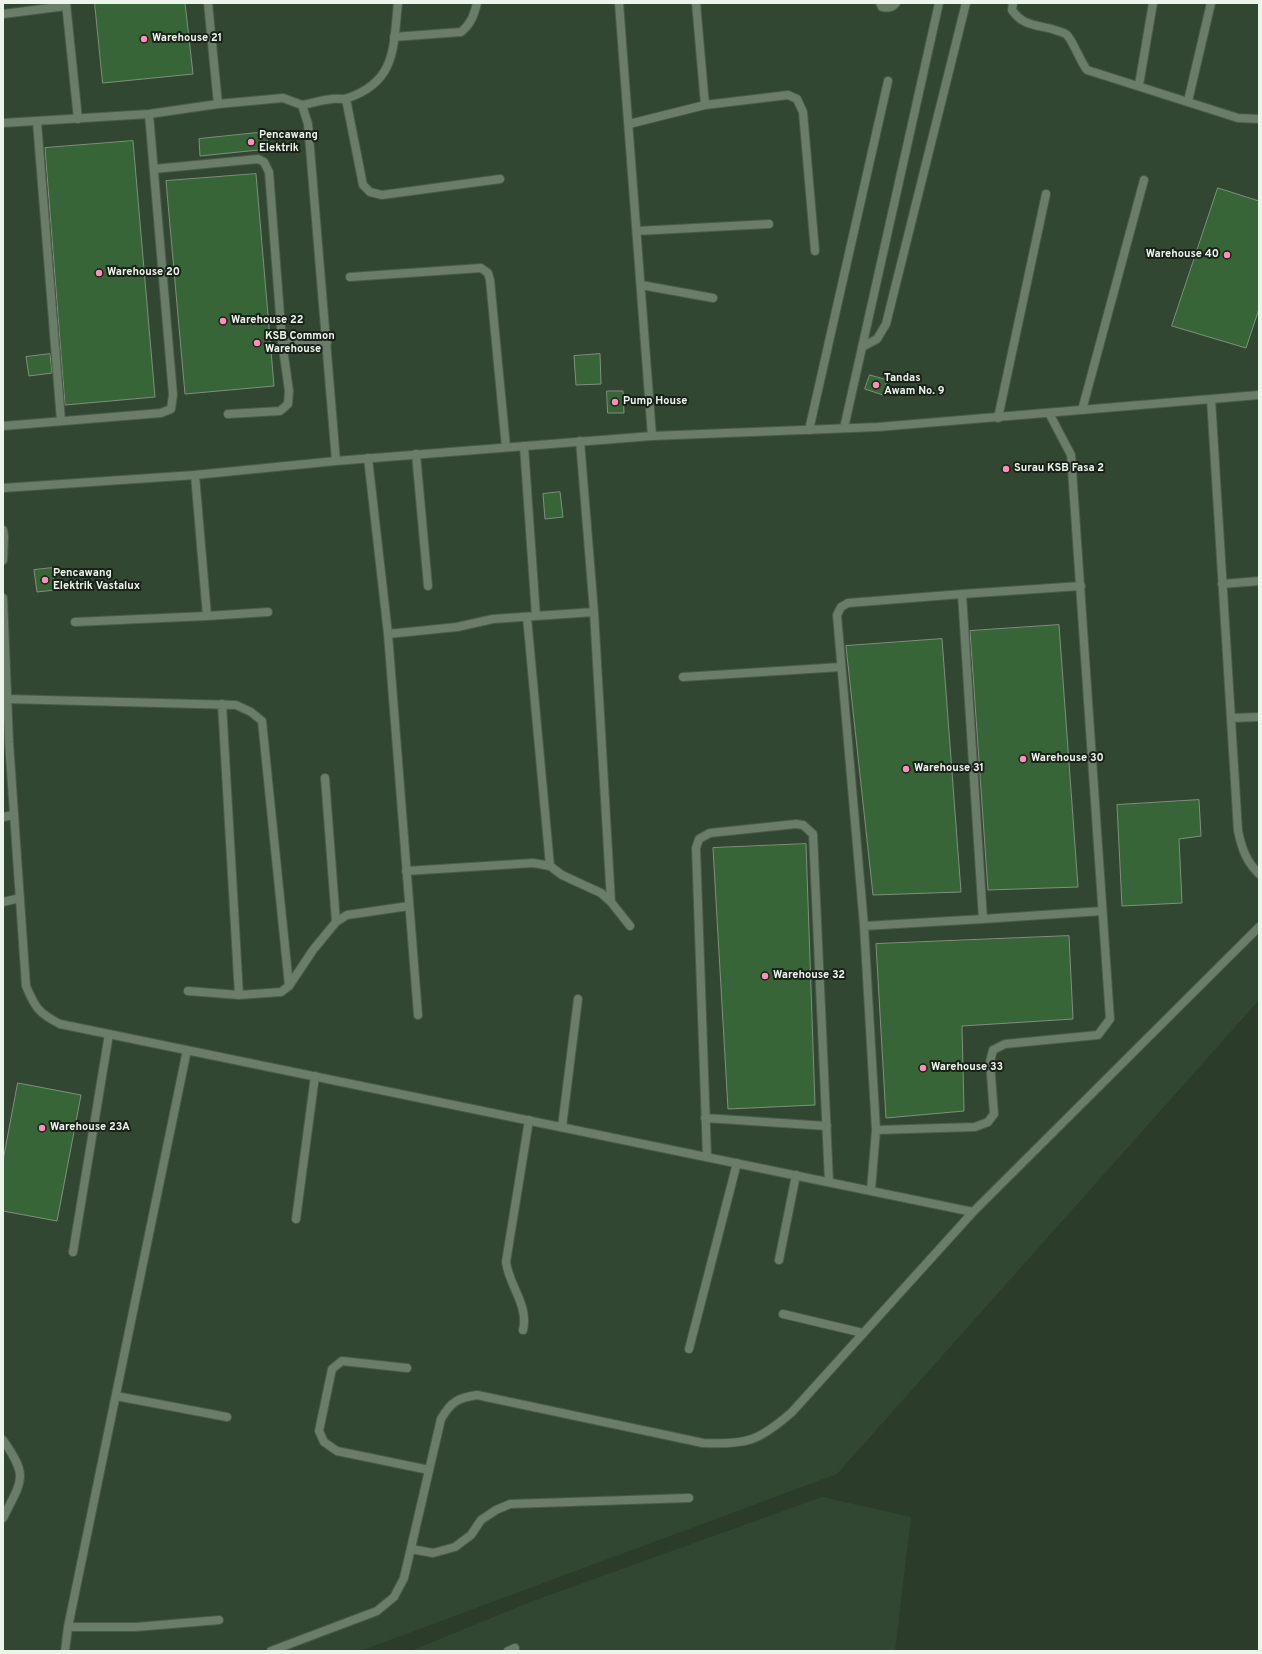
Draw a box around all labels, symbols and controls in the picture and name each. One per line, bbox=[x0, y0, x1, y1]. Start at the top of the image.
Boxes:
place label: Warehouse 21 bbox=[152, 32, 222, 46]
marker: Warehouse 21 bbox=[139, 34, 149, 44]
place label: Pencawang Elektrik bbox=[259, 129, 318, 155]
marker: Pencawang Elektrik bbox=[246, 137, 256, 147]
place label: Warehouse 40 bbox=[1146, 248, 1219, 262]
marker: Warehouse 40 bbox=[1222, 250, 1232, 260]
place label: Warehouse 20 bbox=[107, 266, 180, 280]
marker: Warehouse 20 bbox=[94, 268, 104, 278]
place label: Warehouse 22 bbox=[231, 314, 303, 328]
marker: Warehouse 22 bbox=[218, 316, 228, 326]
place label: KSB Common Warehouse bbox=[265, 330, 335, 356]
marker: KSB Common Warehouse bbox=[252, 338, 262, 348]
place label: Tandas Awam No. 9 bbox=[884, 372, 944, 398]
marker: Tandas Awam No. 9 bbox=[871, 380, 881, 390]
place label: Pump House bbox=[623, 395, 687, 409]
marker: Pump House bbox=[610, 397, 620, 407]
place label: Surau KSB Fasa 2 bbox=[1014, 462, 1104, 476]
marker: Surau KSB Fasa 2 bbox=[1001, 464, 1011, 474]
place label: Pencawang Elektrik Vastalux bbox=[53, 567, 140, 593]
marker: Pencawang Elektrik Vastalux bbox=[40, 575, 50, 585]
place label: Warehouse 30 bbox=[1031, 752, 1104, 766]
marker: Warehouse 30 bbox=[1018, 754, 1028, 764]
place label: Warehouse 31 bbox=[914, 762, 984, 776]
marker: Warehouse 31 bbox=[901, 764, 911, 774]
place label: Warehouse 32 bbox=[773, 969, 845, 983]
marker: Warehouse 32 bbox=[760, 971, 770, 981]
place label: Warehouse 33 bbox=[931, 1061, 1003, 1075]
marker: Warehouse 33 bbox=[918, 1063, 928, 1073]
place label: Warehouse 23A bbox=[50, 1121, 130, 1135]
marker: Warehouse 23A bbox=[37, 1123, 47, 1133]

